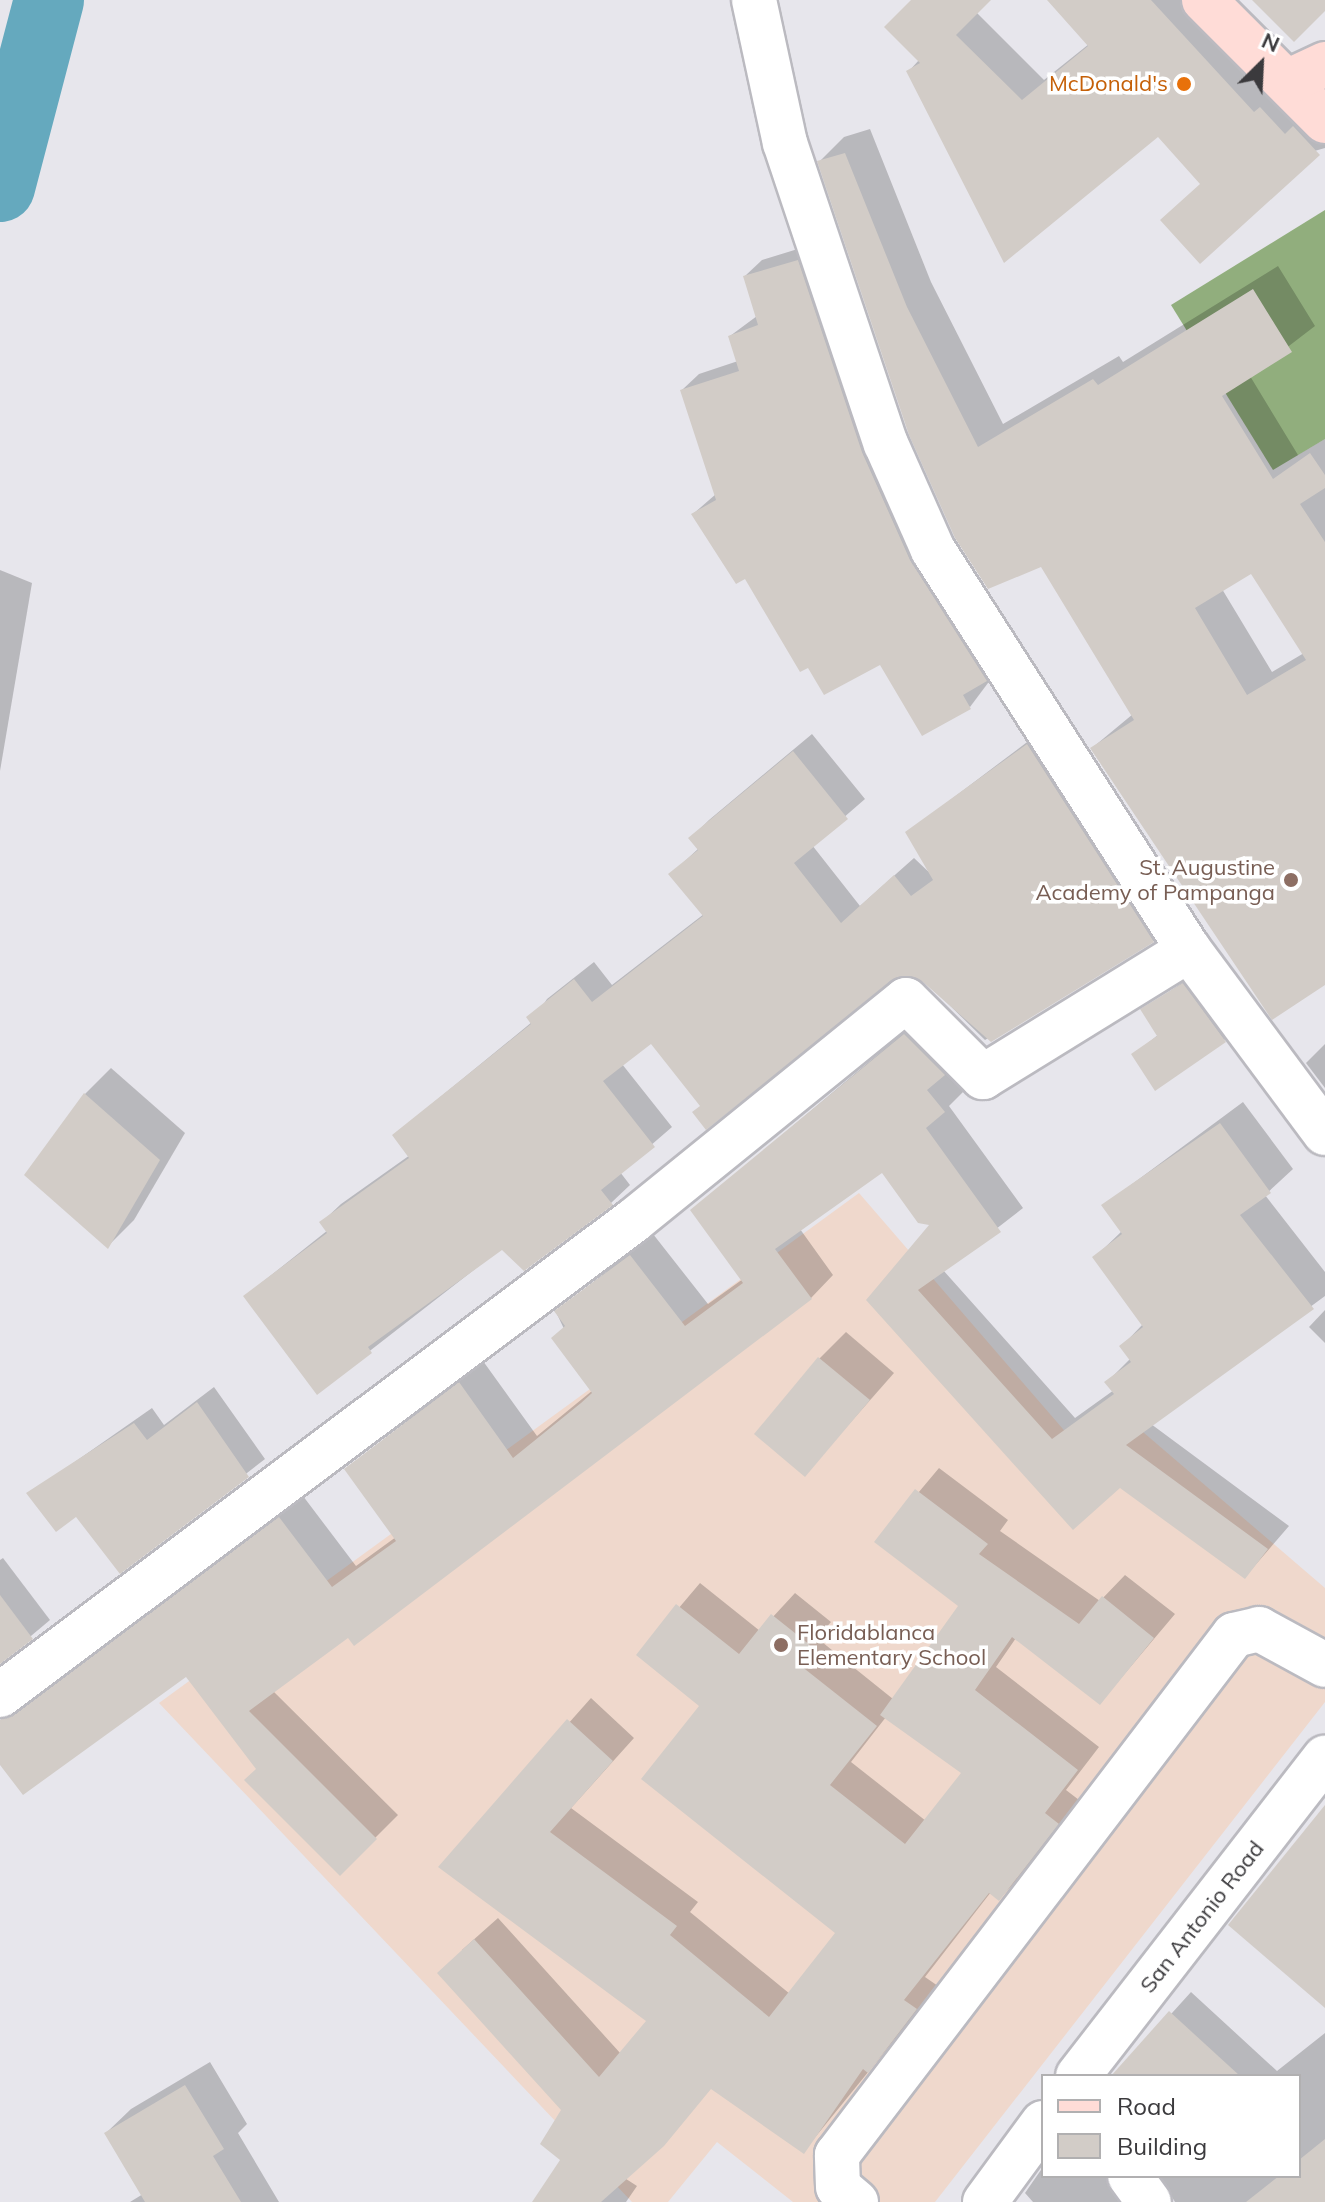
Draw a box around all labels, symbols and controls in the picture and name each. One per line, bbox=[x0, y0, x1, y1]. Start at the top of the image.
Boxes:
north arrow bbox=[1221, 24, 1301, 104]
text: N bbox=[1257, 26, 1284, 58]
place label: McDonald's bbox=[1049, 71, 1168, 97]
marker: McDonald's bbox=[1175, 75, 1193, 93]
place label: St. Augustine Academy of Pampanga bbox=[1035, 854, 1275, 906]
marker: St. Augustine Academy of Pampanga bbox=[1282, 871, 1300, 889]
place label: Floridablanca Elementary School bbox=[797, 1619, 986, 1670]
marker: Floridablanca Elementary School bbox=[772, 1636, 790, 1654]
street label: San Antonio Road bbox=[1135, 1836, 1269, 1998]
legend bbox=[1041, 2074, 1301, 2178]
text: Road bbox=[1117, 2091, 1176, 2121]
text: Building bbox=[1117, 2131, 1207, 2161]

